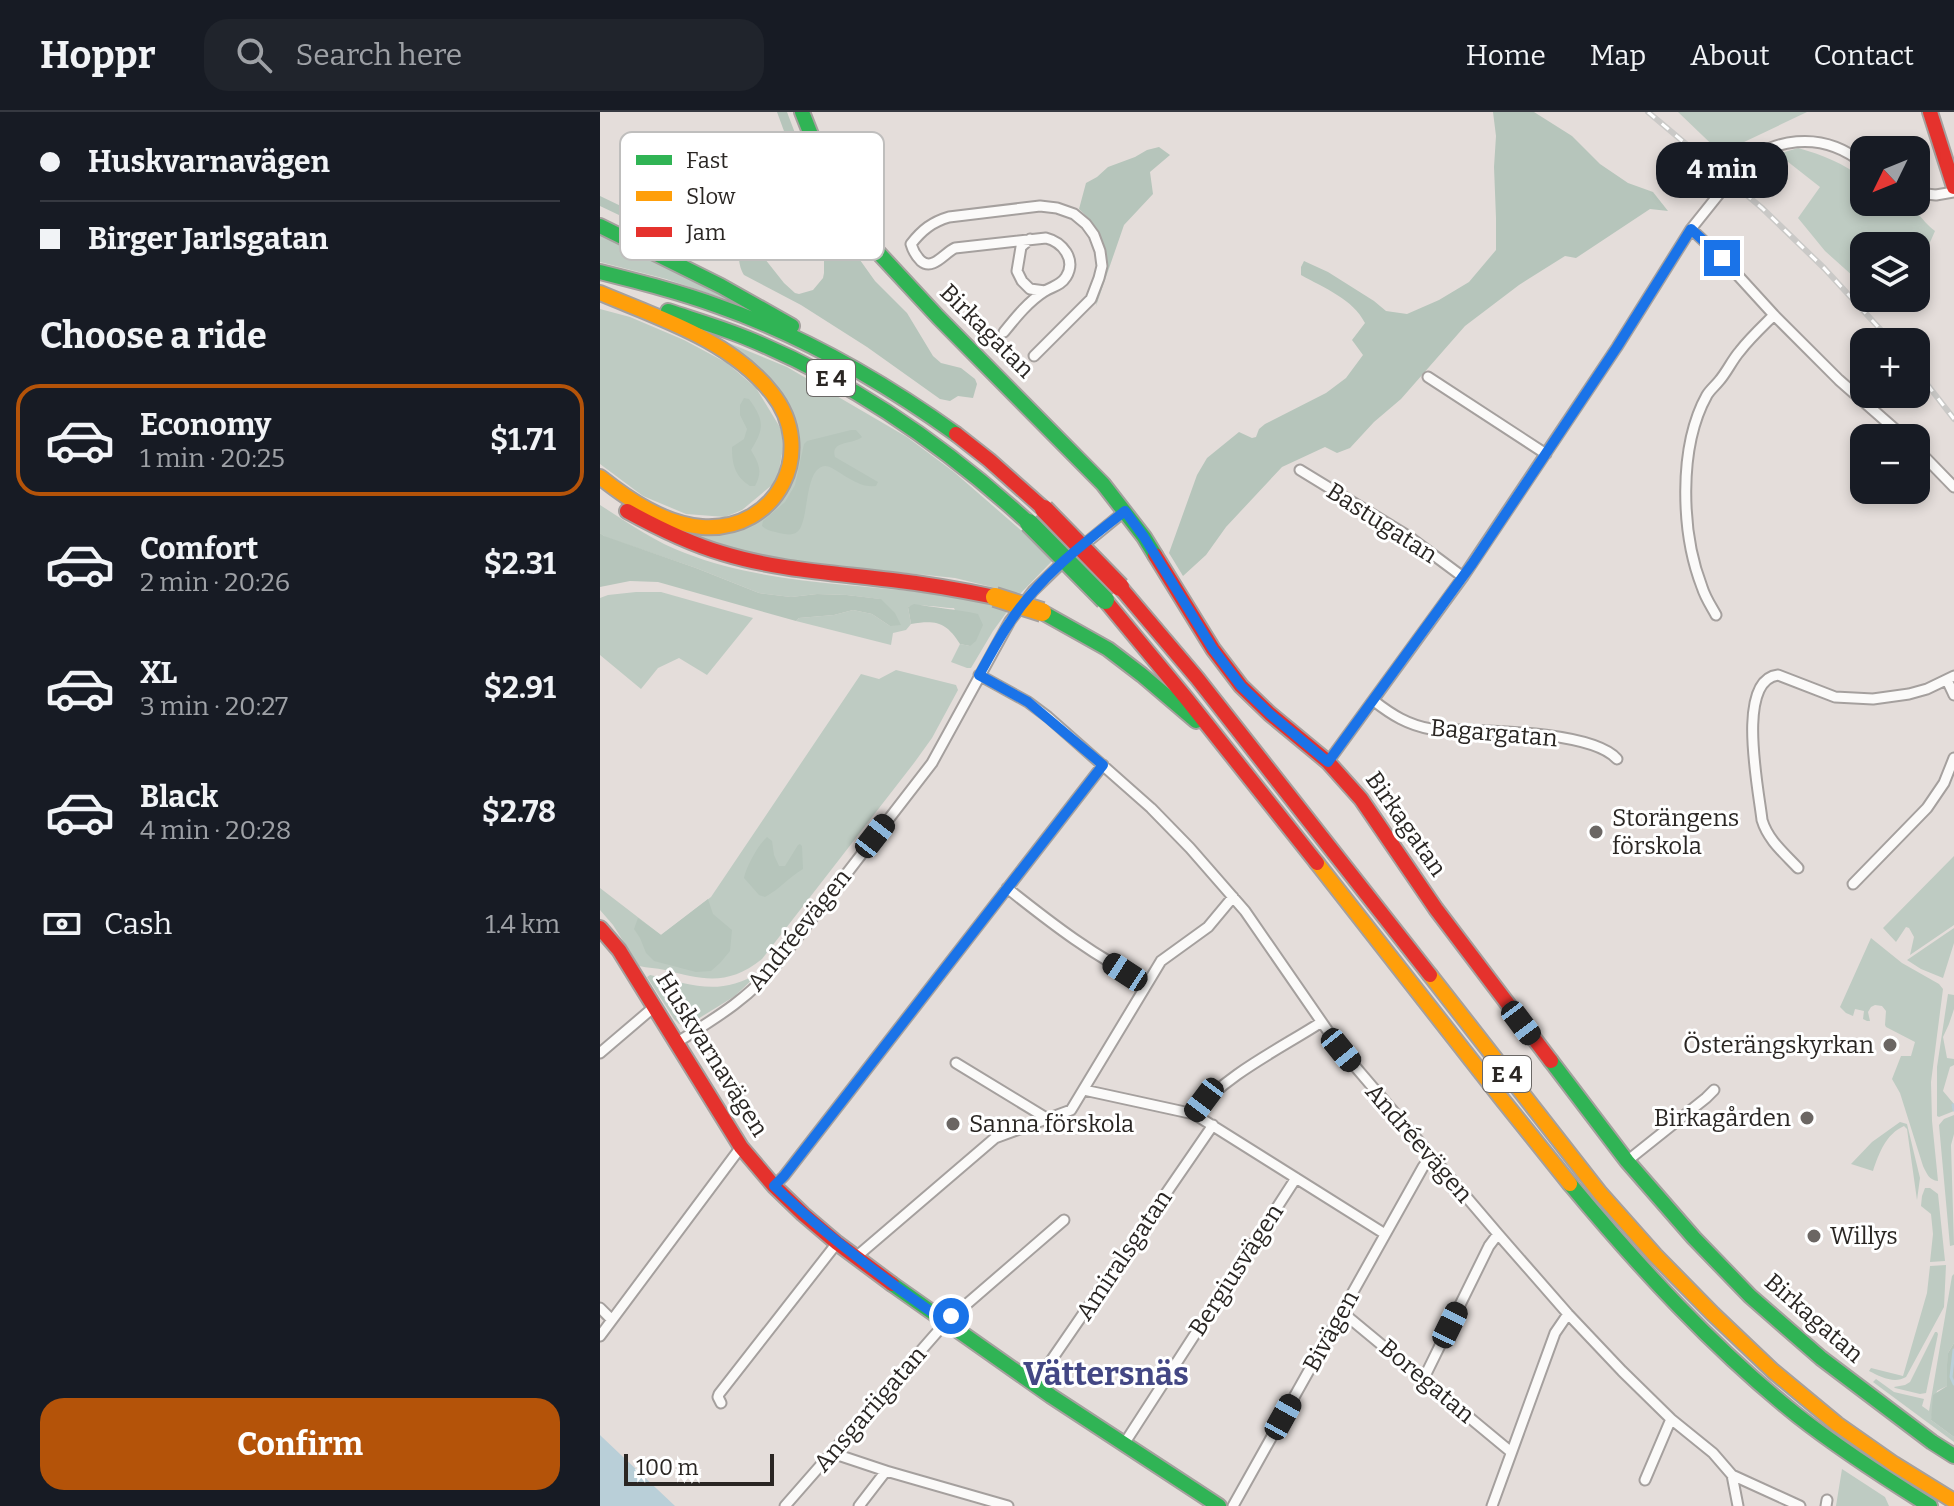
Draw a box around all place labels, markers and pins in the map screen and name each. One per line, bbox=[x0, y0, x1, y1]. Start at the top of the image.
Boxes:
place label: Storängens förskola bbox=[1612, 804, 1739, 860]
marker: Storängens förskola bbox=[1587, 823, 1605, 841]
place label: Österängskyrkan bbox=[1683, 1031, 1874, 1059]
marker: Österängskyrkan bbox=[1881, 1036, 1899, 1054]
place label: Birkagården bbox=[1654, 1104, 1791, 1132]
marker: Birkagården bbox=[1798, 1109, 1816, 1127]
place label: Sanna förskola bbox=[969, 1110, 1134, 1138]
marker: Sanna förskola bbox=[944, 1115, 962, 1133]
place label: Willys bbox=[1830, 1222, 1898, 1250]
marker: Willys bbox=[1805, 1227, 1823, 1245]

